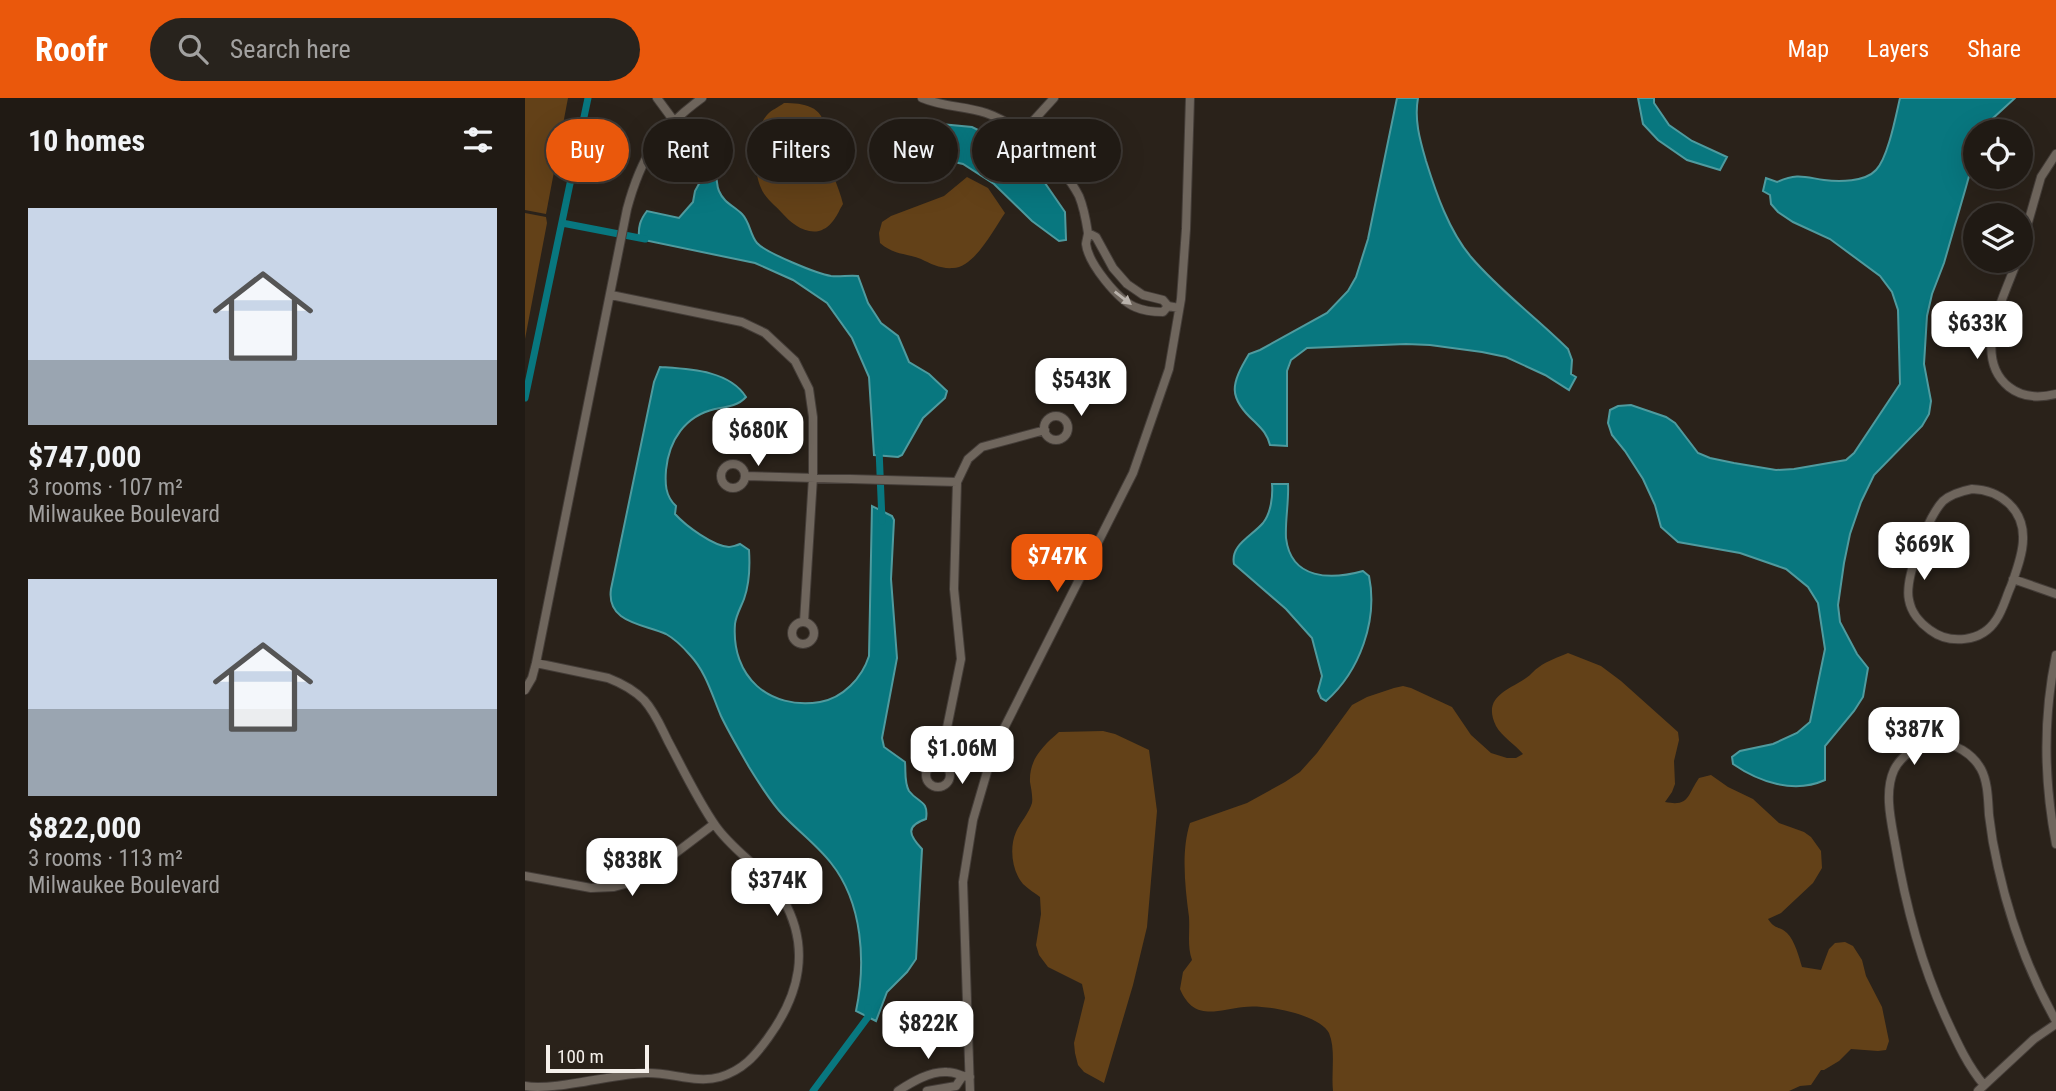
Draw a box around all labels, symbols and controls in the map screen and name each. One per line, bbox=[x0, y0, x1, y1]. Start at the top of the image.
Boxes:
search box bbox=[150, 18, 640, 81]
text: Roofr bbox=[35, 30, 108, 69]
icon: search bbox=[174, 30, 212, 68]
text: Search here bbox=[230, 34, 351, 64]
text: Map bbox=[1788, 35, 1829, 63]
text: Layers bbox=[1867, 35, 1929, 63]
text: Share bbox=[1967, 35, 2021, 63]
chip: Buy bbox=[546, 119, 629, 182]
chip: Rent bbox=[643, 119, 733, 182]
chip: Filters bbox=[747, 119, 855, 182]
chip: New bbox=[869, 119, 958, 182]
chip: Apartment bbox=[972, 119, 1121, 182]
map controls bbox=[1963, 119, 2033, 273]
button: locate bbox=[1963, 119, 2033, 189]
icon: filters bbox=[459, 121, 497, 159]
text: 10 homes bbox=[28, 123, 145, 158]
button: layers bbox=[1963, 203, 2033, 273]
icon: home bbox=[200, 253, 326, 379]
one-way arrow bbox=[1113, 291, 1131, 306]
pin: $633K bbox=[1928, 302, 2026, 361]
text: $633K bbox=[1947, 310, 2007, 337]
pin: $543K bbox=[1032, 358, 1130, 418]
text: $543K bbox=[1051, 367, 1111, 394]
pin: $680K bbox=[709, 408, 807, 468]
text: $680K bbox=[728, 417, 788, 444]
text: $747,000 bbox=[28, 439, 141, 474]
text: 3 rooms · 107 m² bbox=[28, 474, 183, 501]
text: Milwaukee Boulevard bbox=[28, 501, 220, 528]
pin: $669K bbox=[1875, 522, 1973, 582]
text: $669K bbox=[1894, 531, 1954, 558]
pin: $747K bbox=[1008, 534, 1106, 594]
text: $747K bbox=[1027, 543, 1087, 570]
icon: home bbox=[200, 624, 326, 750]
pin: $387K bbox=[1865, 708, 1963, 767]
text: $387K bbox=[1884, 716, 1944, 743]
pin: $1.06M bbox=[905, 726, 1019, 786]
text: $1.06M bbox=[927, 735, 997, 762]
text: $822,000 bbox=[28, 810, 141, 845]
pin: $838K bbox=[583, 838, 681, 898]
text: 3 rooms · 113 m² bbox=[28, 845, 183, 872]
text: $838K bbox=[602, 847, 662, 874]
pin: $374K bbox=[728, 858, 826, 918]
text: $374K bbox=[747, 867, 807, 894]
text: Milwaukee Boulevard bbox=[28, 872, 220, 899]
pin: $822K bbox=[879, 1002, 977, 1061]
text: $822K bbox=[898, 1010, 958, 1037]
scale bar bbox=[546, 1042, 649, 1074]
text: 100 m bbox=[557, 1045, 604, 1068]

